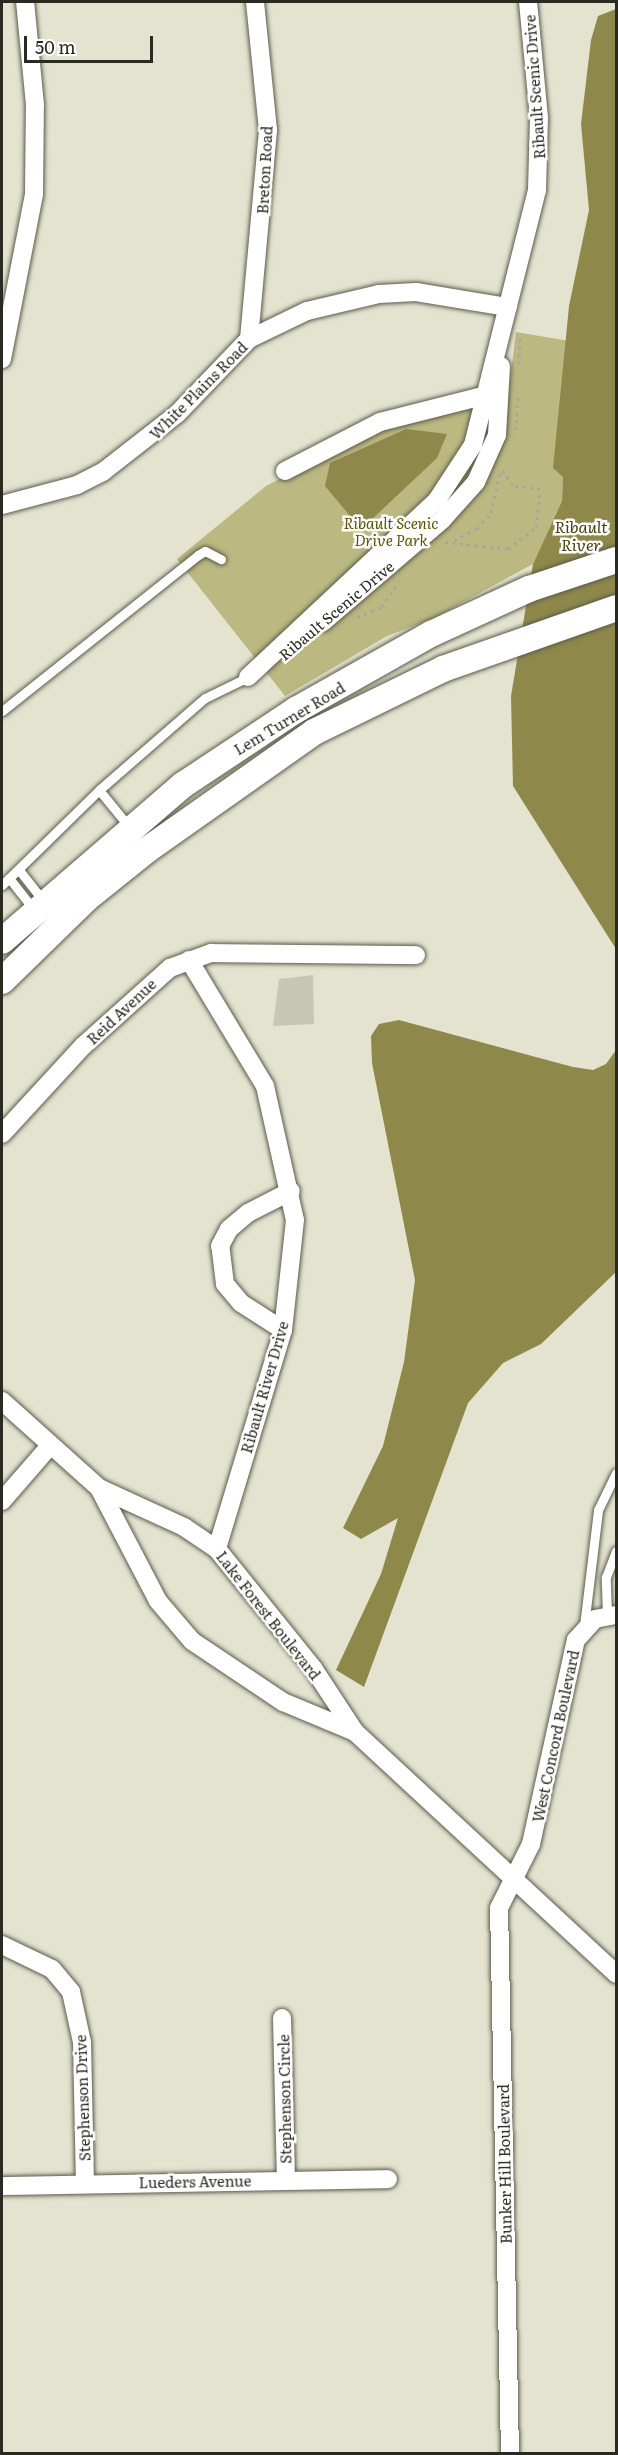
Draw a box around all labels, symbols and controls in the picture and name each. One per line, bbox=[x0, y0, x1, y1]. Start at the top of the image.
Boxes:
street label: Ribault Scenic Drive bbox=[520, 14, 548, 160]
scale bar bbox=[27, 24, 156, 62]
text: 50 m bbox=[35, 33, 76, 60]
street label: Breton Road bbox=[253, 125, 275, 215]
street label: White Plains Road bbox=[145, 337, 251, 443]
park label: Ribault Scenic Drive Park bbox=[343, 513, 439, 548]
water label: Ribault River bbox=[554, 516, 608, 554]
street label: Ribault Scenic Drive bbox=[275, 557, 397, 663]
street label: Lem Turner Road bbox=[230, 678, 348, 758]
street label: Reid Avenue bbox=[83, 974, 159, 1048]
street label: Ribault River Drive bbox=[236, 1319, 292, 1455]
street label: Lake Forest Boulevard bbox=[213, 1547, 325, 1683]
street label: West Concord Boulevard bbox=[528, 1648, 582, 1824]
street label: Stephenson Drive bbox=[71, 2034, 93, 2162]
street label: Stephenson Circle bbox=[274, 2034, 294, 2164]
street label: Bunker Hill Boulevard bbox=[494, 2084, 514, 2244]
street label: Lueders Avenue bbox=[138, 2171, 252, 2191]

